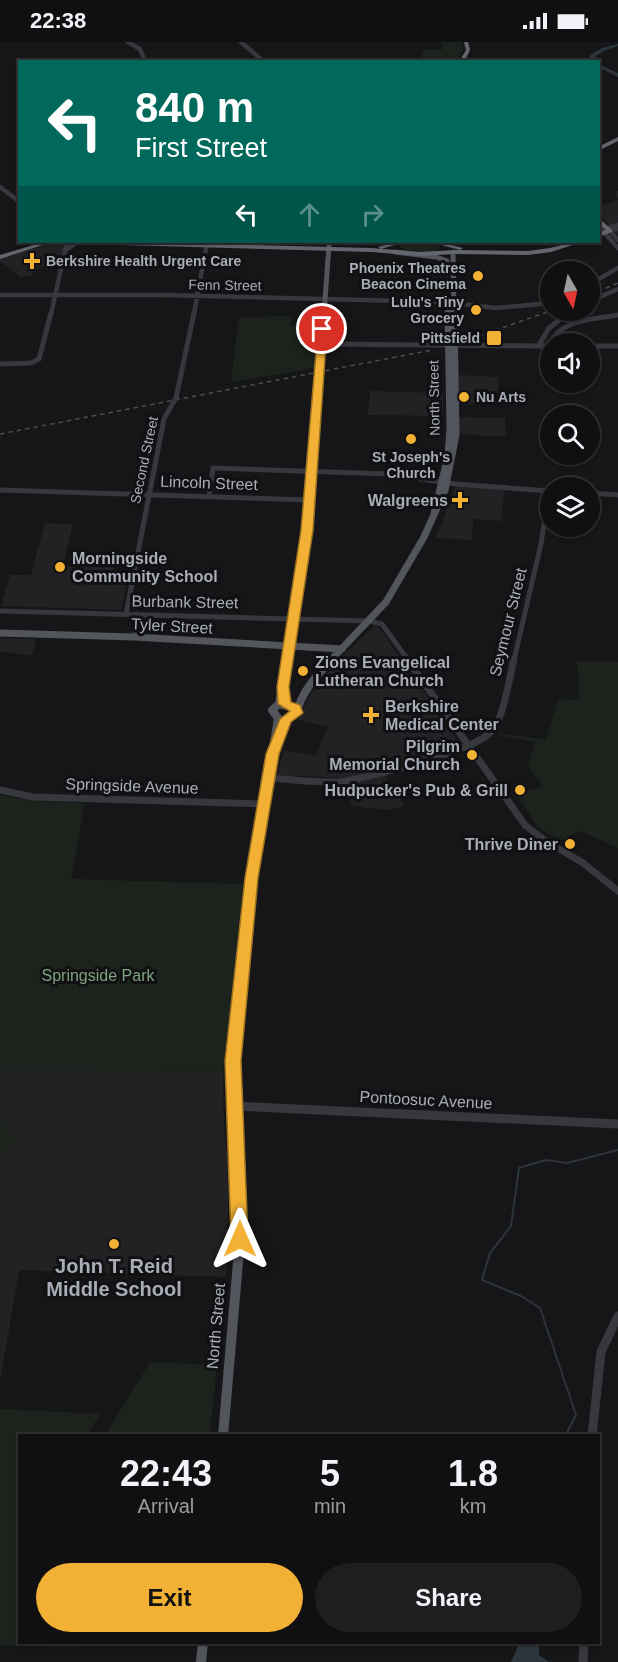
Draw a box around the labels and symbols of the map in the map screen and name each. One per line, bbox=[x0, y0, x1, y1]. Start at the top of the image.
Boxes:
marker: Berkshire Health Urgent Care bbox=[23, 252, 41, 270]
place label: Berkshire Health Urgent Care bbox=[46, 253, 242, 269]
place label: Phoenix Theatres Beacon Cinema bbox=[349, 260, 466, 292]
north arrow bbox=[540, 261, 600, 321]
marker: Phoenix Theatres Beacon Cinema bbox=[471, 269, 485, 283]
street label: Fenn Street bbox=[188, 276, 262, 294]
place label: Lulu's Tiny Grocery bbox=[391, 294, 464, 326]
pin bbox=[296, 303, 347, 354]
marker: Lulu's Tiny Grocery bbox=[469, 303, 483, 317]
marker: Pittsfield bbox=[485, 329, 503, 347]
place label: Pittsfield bbox=[421, 330, 480, 346]
street label: North Street bbox=[425, 360, 443, 436]
place label: Nu Arts bbox=[476, 389, 526, 405]
marker: Nu Arts bbox=[457, 390, 471, 404]
street label: Second Street bbox=[127, 415, 161, 505]
marker: St Joseph's Church bbox=[404, 432, 418, 446]
place label: St Joseph's Church bbox=[372, 449, 450, 481]
street label: Lincoln Street bbox=[160, 473, 259, 493]
place label: Walgreens bbox=[368, 492, 448, 509]
marker: Walgreens bbox=[453, 493, 467, 507]
place label: Morningside Community School bbox=[72, 550, 218, 585]
marker: Morningside Community School bbox=[53, 560, 67, 574]
street label: Seymour Street bbox=[486, 565, 530, 678]
street label: Burbank Street bbox=[131, 593, 239, 611]
street label: Tyler Street bbox=[131, 615, 214, 637]
place label: Zions Evangelical Lutheran Church bbox=[315, 654, 450, 689]
marker: Zions Evangelical Lutheran Church bbox=[296, 664, 310, 678]
place label: Berkshire Medical Center bbox=[385, 698, 499, 733]
marker: Berkshire Medical Center bbox=[362, 706, 380, 724]
place label: Pilgrim Memorial Church bbox=[329, 738, 460, 773]
marker: Pilgrim Memorial Church bbox=[465, 748, 479, 762]
street label: Springside Avenue bbox=[65, 775, 199, 797]
place label: Hudpucker's Pub & Grill bbox=[325, 782, 508, 799]
marker: Hudpucker's Pub & Grill bbox=[513, 783, 527, 797]
place label: Thrive Diner bbox=[465, 836, 558, 853]
marker: Thrive Diner bbox=[563, 837, 577, 851]
park label: Springside Park bbox=[42, 967, 155, 984]
street label: Pontoosuc Avenue bbox=[359, 1088, 493, 1112]
position arrow bbox=[208, 1207, 272, 1271]
marker: John T. Reid Middle School bbox=[107, 1237, 121, 1251]
place label: John T. Reid Middle School bbox=[46, 1255, 182, 1300]
street label: North Street bbox=[204, 1282, 228, 1370]

